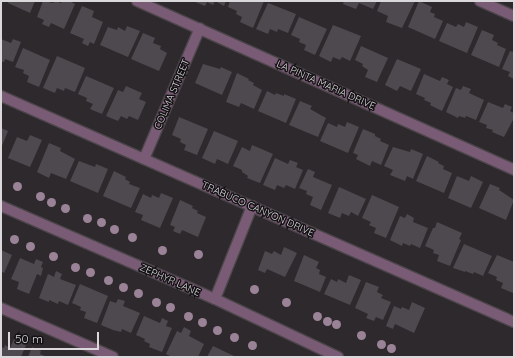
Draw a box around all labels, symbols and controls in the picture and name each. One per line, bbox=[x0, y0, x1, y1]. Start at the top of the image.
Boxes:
street label: COLIMA STREET bbox=[152, 57, 192, 131]
street label: LA PINTA MARIA DRIVE bbox=[275, 58, 377, 112]
street label: TRABUCO CANYON DRIVE bbox=[200, 179, 316, 239]
street label: ZEPHYR LANE bbox=[138, 261, 202, 299]
scale bar bbox=[10, 324, 101, 350]
text: 50 m bbox=[15, 331, 43, 346]

